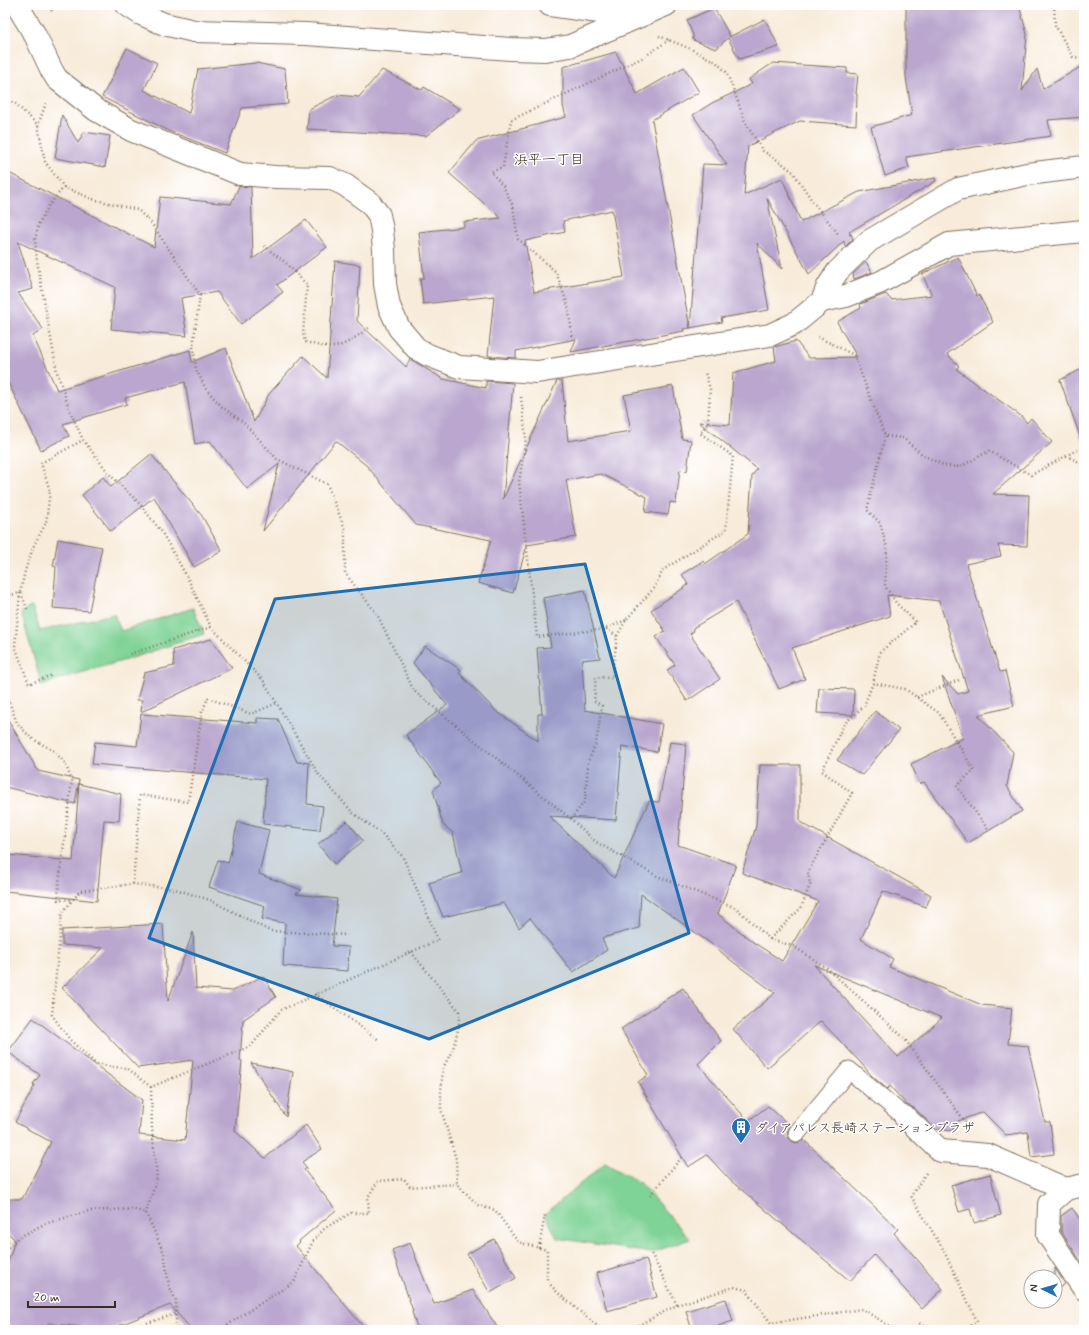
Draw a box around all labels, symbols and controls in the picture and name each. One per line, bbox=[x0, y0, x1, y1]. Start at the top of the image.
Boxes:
district label: 浜平一丁目 bbox=[514, 151, 584, 169]
building icon: ダイアパレス長崎ステーションプラザ bbox=[730, 1116, 752, 1144]
place label: ダイアパレス長崎ステーションプラザ bbox=[755, 1120, 974, 1137]
north arrow bbox=[1023, 1269, 1063, 1309]
scale bar bbox=[28, 1283, 115, 1309]
text: N bbox=[1027, 1284, 1041, 1292]
text: 20 m bbox=[34, 1290, 60, 1306]

